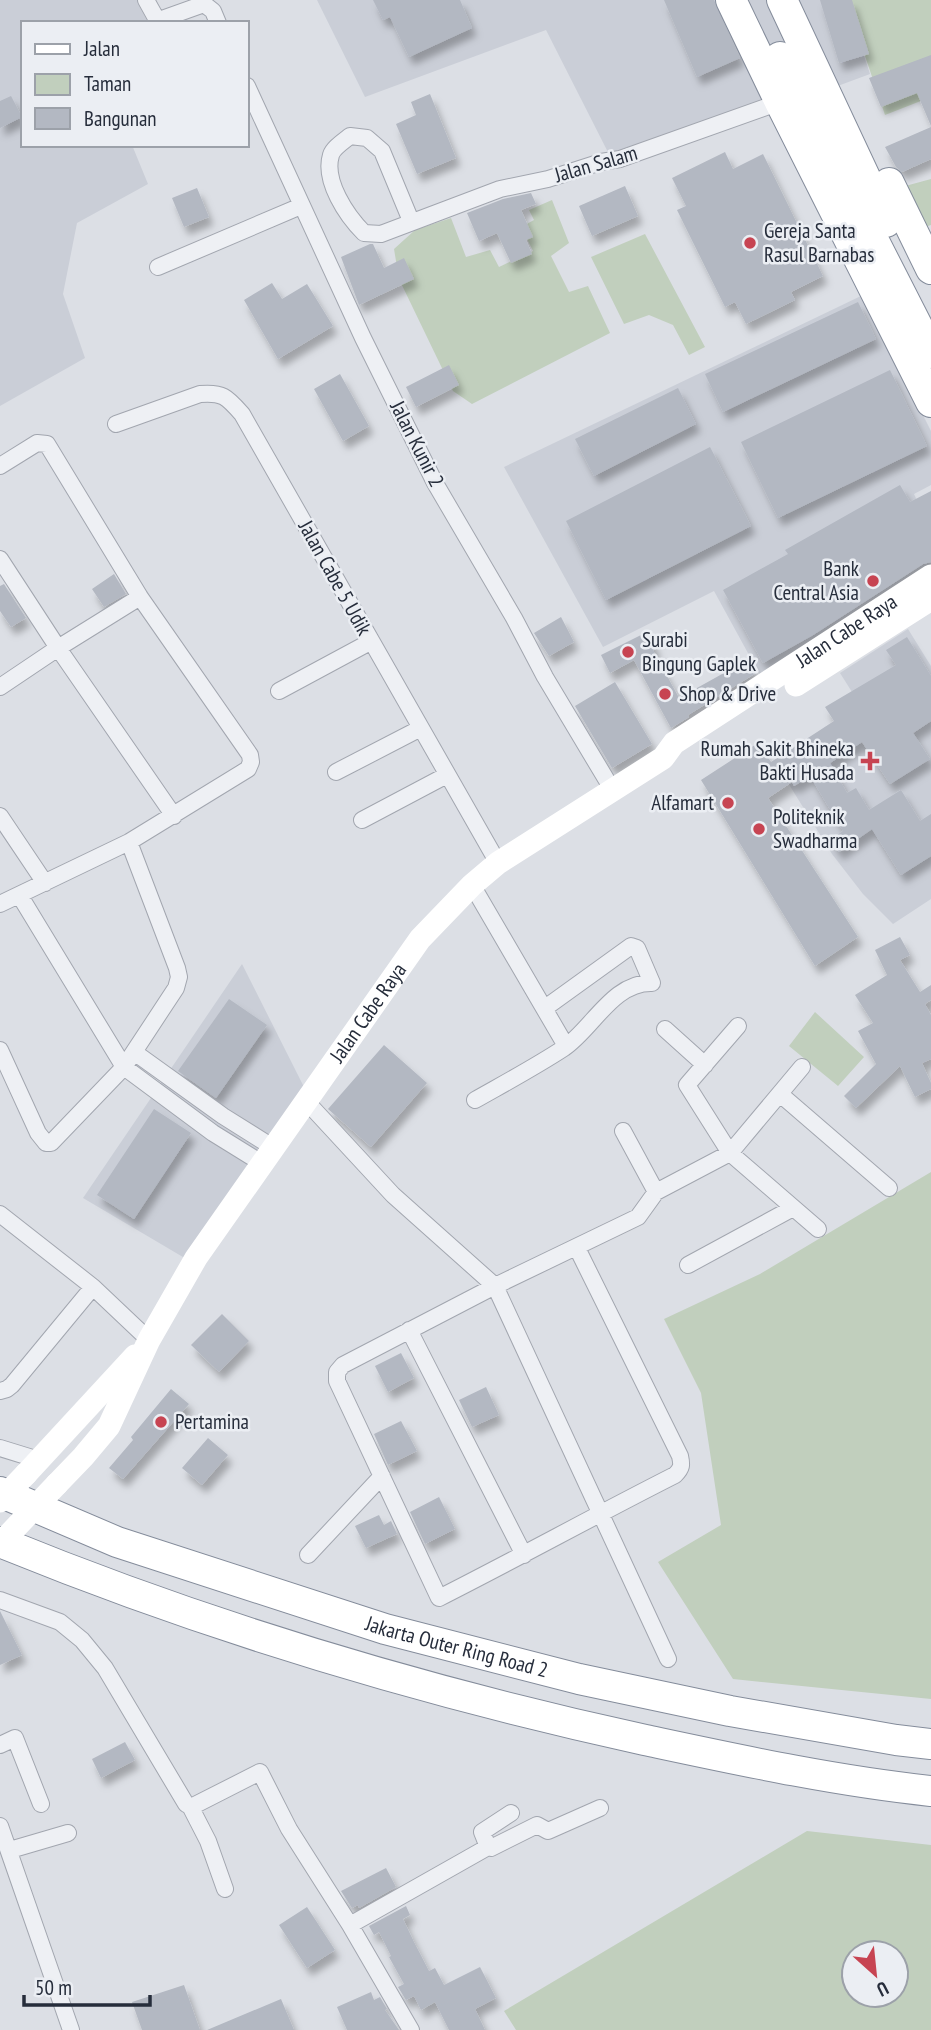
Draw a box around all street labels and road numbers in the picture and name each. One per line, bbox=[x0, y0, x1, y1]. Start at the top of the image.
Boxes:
street label: Jalan Salam bbox=[550, 139, 640, 188]
street label: Jalan Kunir 2 bbox=[384, 395, 451, 491]
street label: Jalan Cabe 5 Udik bbox=[292, 515, 378, 640]
street label: Jalan Cabe Raya bbox=[790, 588, 902, 674]
street label: Jalan Cabe Raya bbox=[323, 958, 412, 1068]
street label: Jakarta Outer Ring Road 2 bbox=[361, 1609, 551, 1683]

